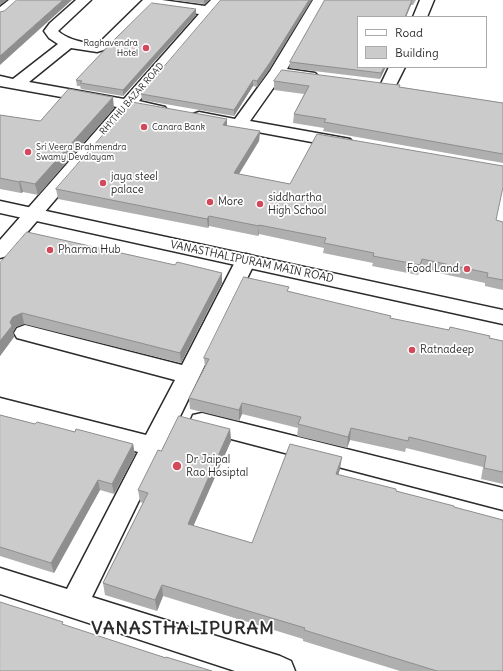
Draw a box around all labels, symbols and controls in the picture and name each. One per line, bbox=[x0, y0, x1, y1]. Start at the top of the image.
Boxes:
legend bbox=[357, 16, 487, 68]
text: Road bbox=[395, 25, 423, 40]
place label: Raghavendra Hotel bbox=[83, 38, 138, 59]
marker: Raghavendra Hotel bbox=[141, 43, 151, 53]
text: Building bbox=[395, 45, 439, 60]
street label: RHYTHU BAZAR ROAD bbox=[98, 61, 166, 137]
marker: Canara Bank bbox=[139, 122, 149, 132]
place label: Canara Bank bbox=[152, 122, 205, 132]
place label: Sri Veera Brahmendra Swamy Devalayam bbox=[36, 142, 126, 163]
marker: Sri Veera Brahmendra Swamy Devalayam bbox=[23, 147, 33, 157]
place label: jaya steel palace bbox=[111, 170, 158, 196]
marker: jaya steel palace bbox=[98, 178, 108, 188]
place label: siddhartha High School bbox=[268, 191, 326, 217]
place label: More bbox=[218, 195, 243, 209]
marker: More bbox=[205, 197, 215, 207]
marker: siddhartha High School bbox=[255, 199, 265, 209]
street label: VANASTHALIPURAM MAIN ROAD bbox=[169, 238, 335, 286]
place label: Pharma Hub bbox=[58, 243, 121, 257]
marker: Pharma Hub bbox=[45, 245, 55, 255]
place label: Food Land bbox=[407, 262, 459, 276]
marker: Food Land bbox=[462, 264, 472, 274]
place label: Ratnadeep bbox=[420, 343, 474, 357]
marker: Ratnadeep bbox=[407, 345, 417, 355]
place label: Dr Jaipal Rao Hosiptal bbox=[186, 453, 248, 479]
marker: Dr Jaipal Rao Hosiptal bbox=[171, 460, 183, 472]
district label: VANASTHALIPURAM bbox=[91, 618, 275, 640]

